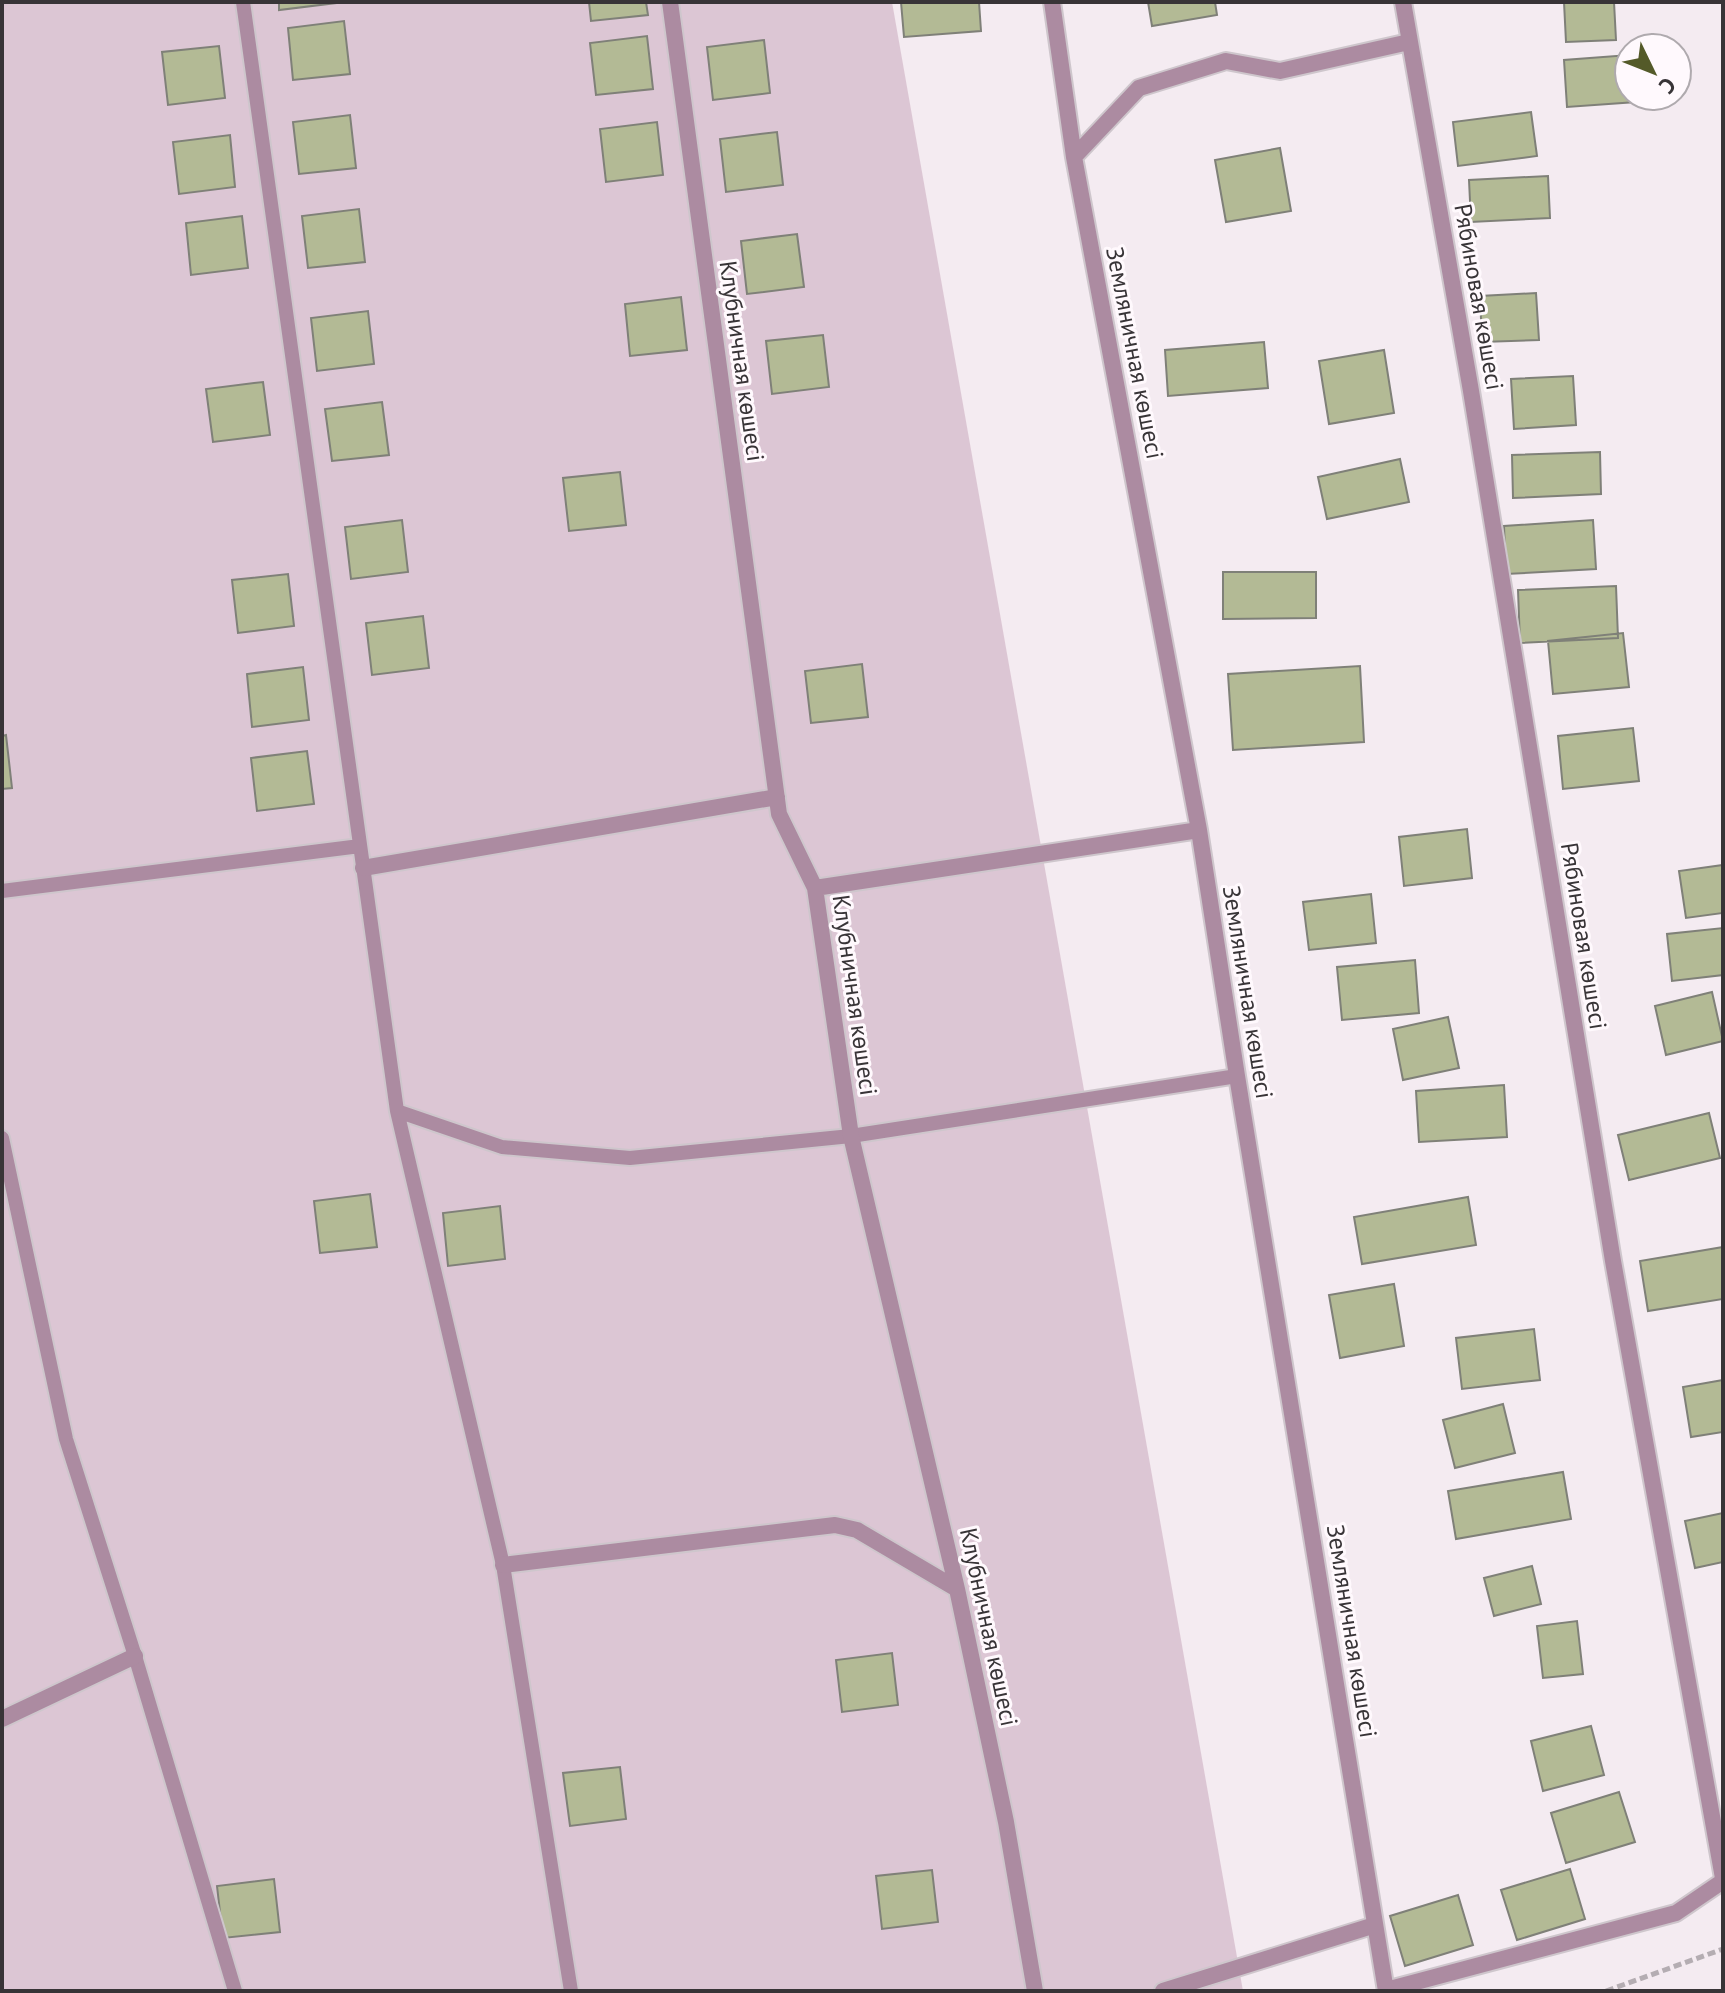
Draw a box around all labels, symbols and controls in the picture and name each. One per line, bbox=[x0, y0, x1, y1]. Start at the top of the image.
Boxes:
north arrow bbox=[1613, 32, 1693, 112]
text: С bbox=[1653, 72, 1682, 100]
street label: Рябиновая көшесі bbox=[1447, 201, 1511, 393]
street label: Земляничная көшесі bbox=[1099, 244, 1171, 462]
street label: Клубничная көшесі bbox=[713, 259, 771, 463]
street label: Рябиновая көшесі bbox=[1554, 840, 1614, 1032]
street label: Земляничная көшесі bbox=[1216, 883, 1280, 1101]
street label: Клубничная көшесі bbox=[826, 893, 884, 1097]
street label: Земляничная көшесі bbox=[1320, 1522, 1384, 1740]
street label: Клубничная көшесі bbox=[953, 1525, 1025, 1729]

